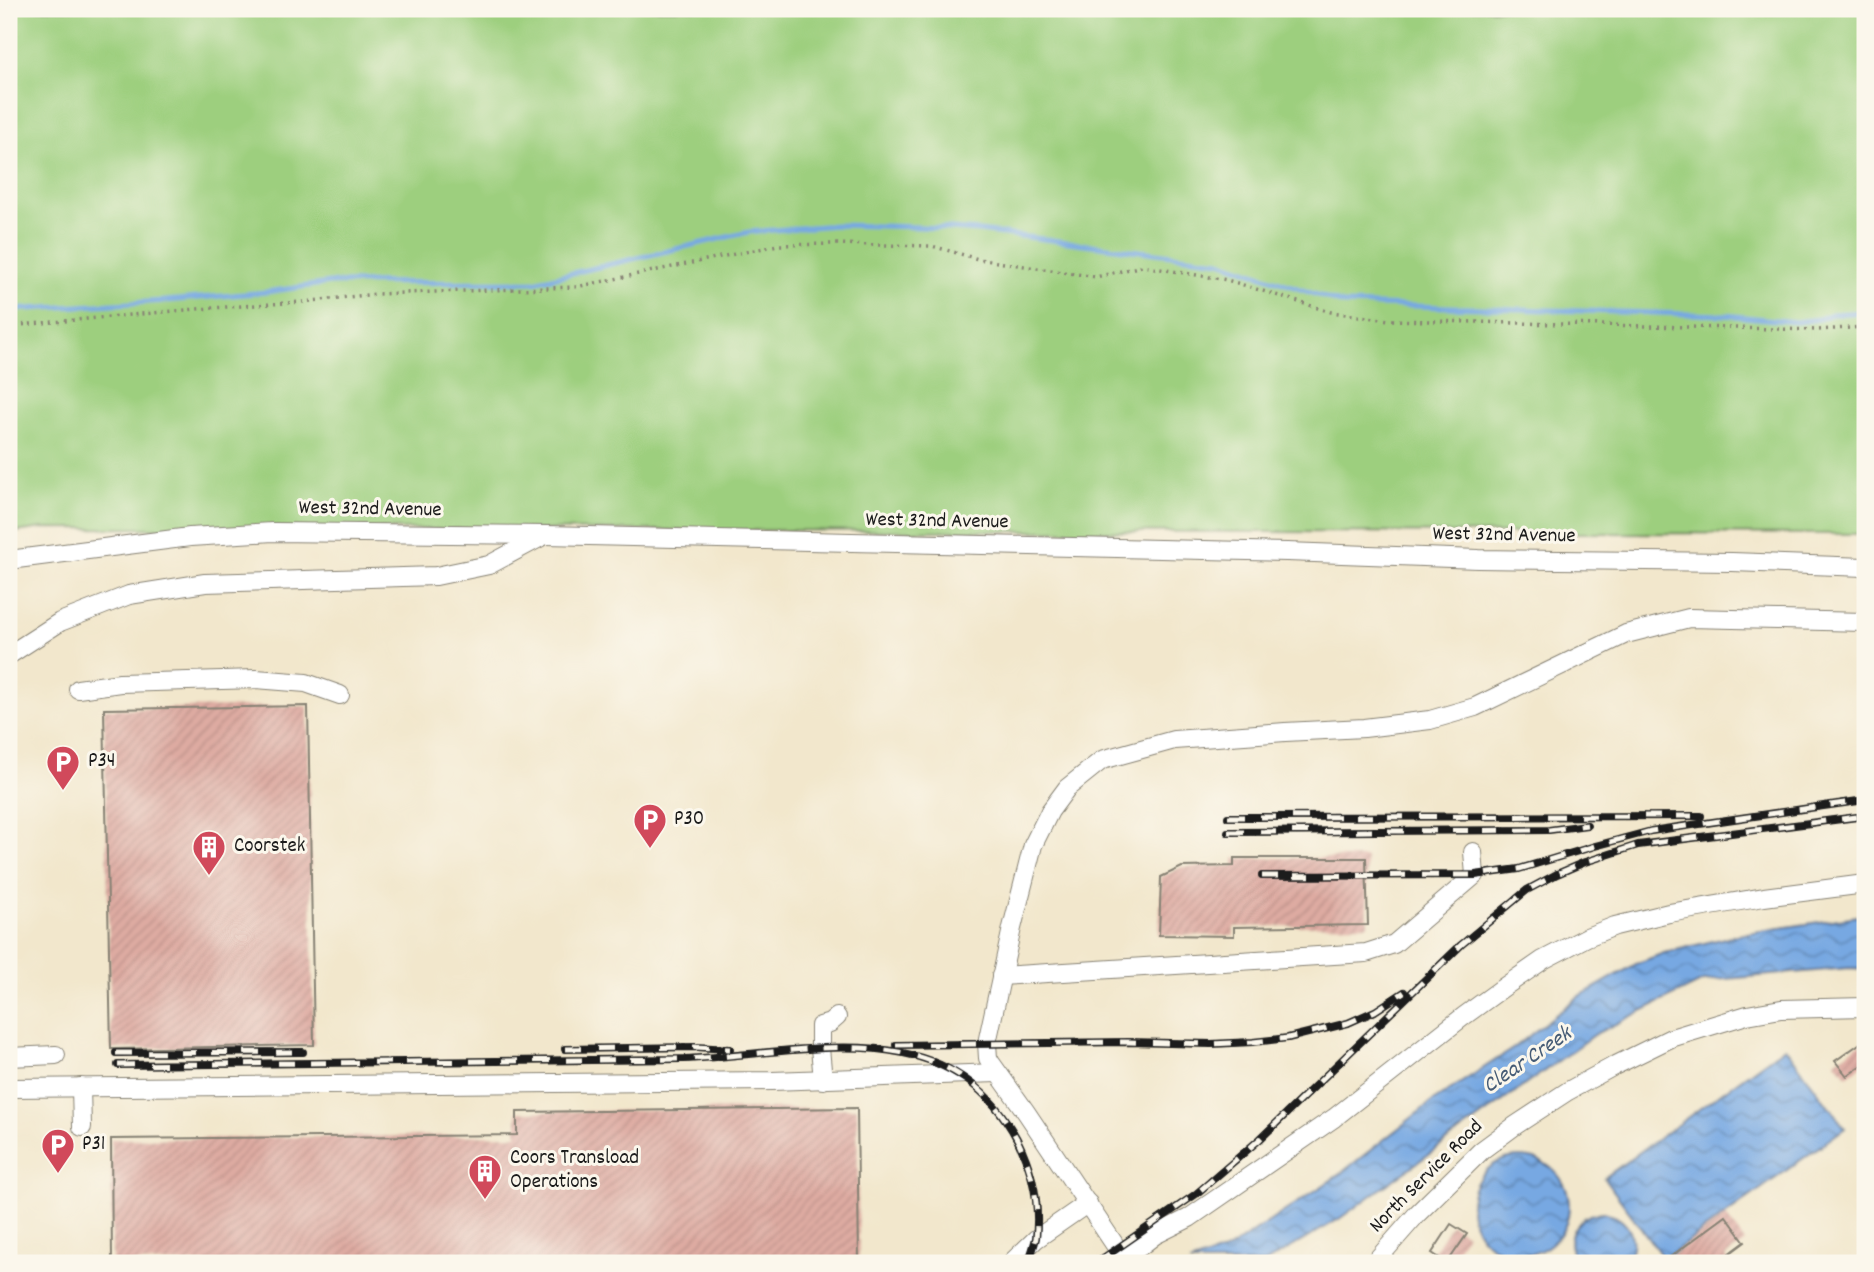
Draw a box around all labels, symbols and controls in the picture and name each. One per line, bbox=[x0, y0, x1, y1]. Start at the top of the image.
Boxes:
street label: West 32nd Avenue bbox=[298, 494, 442, 526]
street label: West 32nd Avenue bbox=[865, 506, 1009, 538]
street label: West 32nd Avenue bbox=[1432, 520, 1576, 552]
parking icon: P34 bbox=[44, 743, 82, 792]
place label: P34 bbox=[88, 747, 116, 777]
parking icon: P30 bbox=[631, 801, 669, 850]
place label: P30 bbox=[674, 805, 704, 835]
building icon: Coorstek bbox=[190, 828, 228, 877]
place label: Coorstek bbox=[234, 832, 305, 862]
water label: Clear Creek bbox=[1477, 1018, 1581, 1103]
street label: North Service Road bbox=[1363, 1113, 1491, 1241]
parking icon: P31 bbox=[39, 1126, 77, 1175]
place label: P31 bbox=[82, 1130, 105, 1160]
place label: Coors Transload Operations bbox=[510, 1144, 639, 1198]
building icon: Coors Transload Operations bbox=[466, 1152, 504, 1201]

